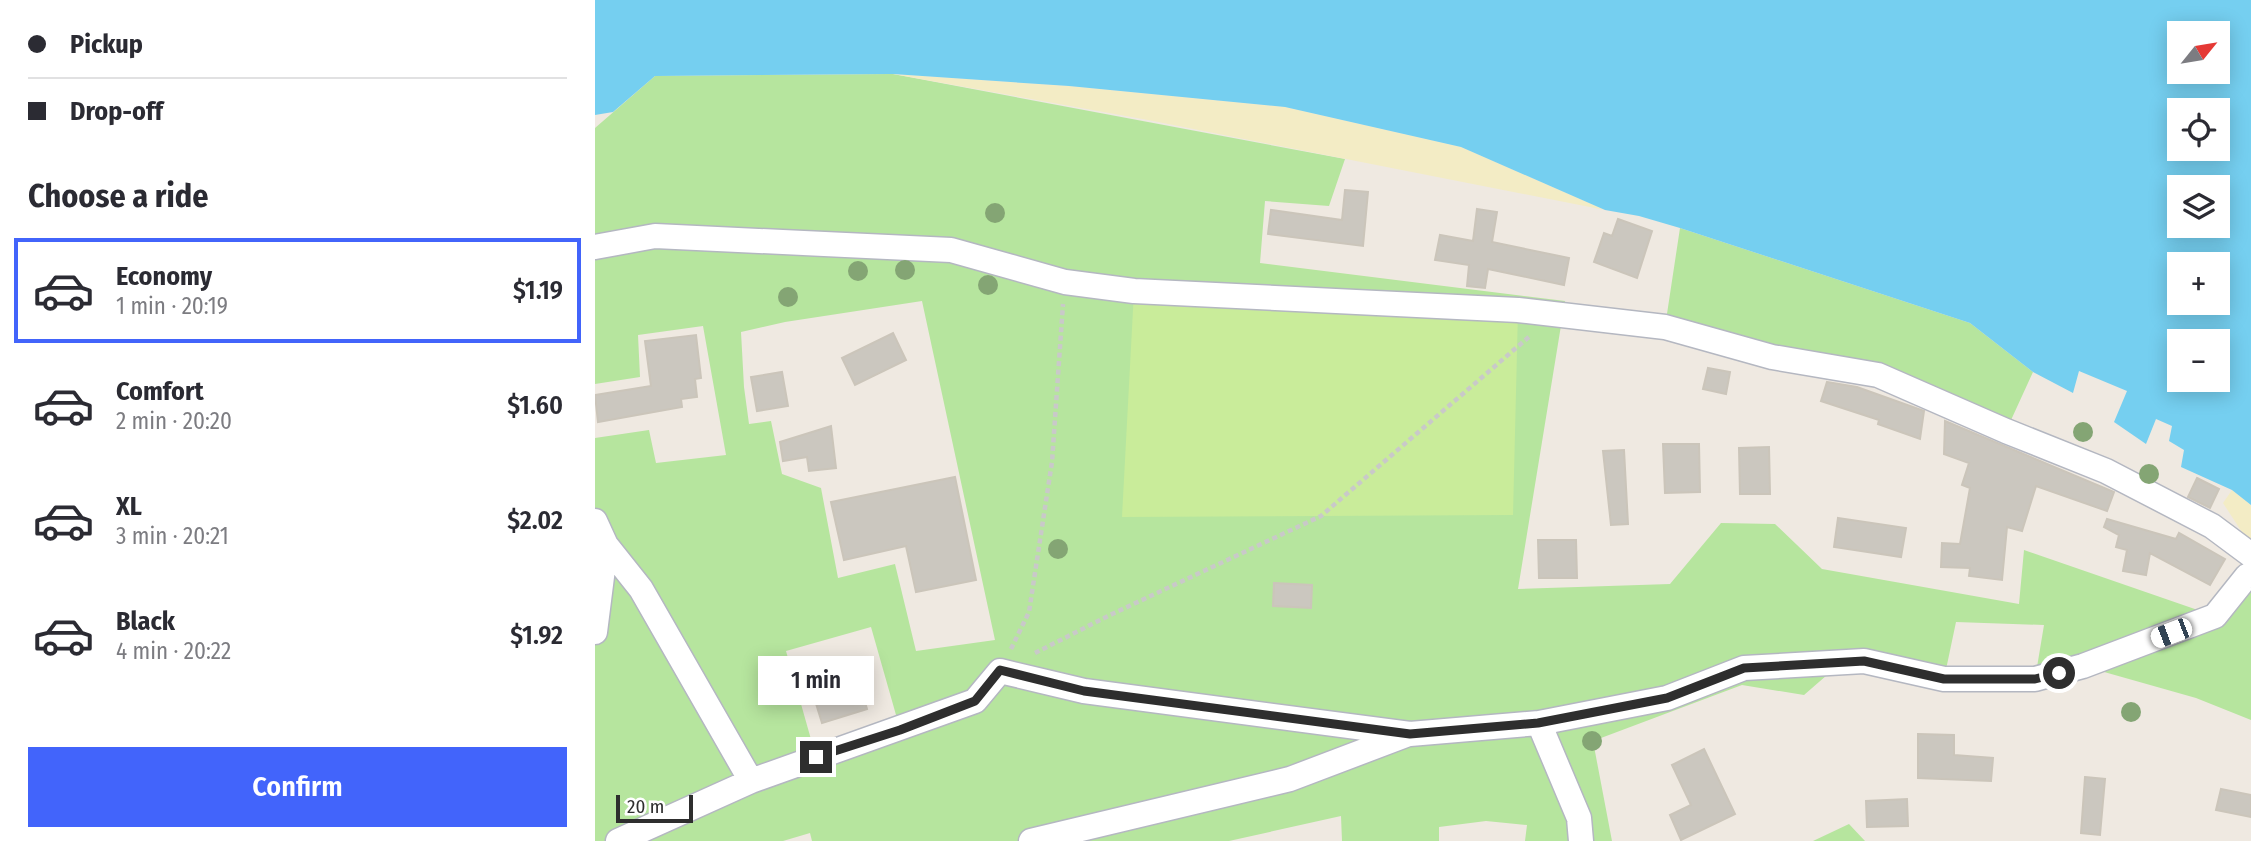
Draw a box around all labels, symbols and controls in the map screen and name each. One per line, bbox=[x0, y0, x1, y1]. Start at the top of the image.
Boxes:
north arrow bbox=[2167, 21, 2229, 84]
map controls bbox=[2167, 21, 2230, 392]
text: Pickup bbox=[70, 29, 143, 60]
text: Drop-off bbox=[70, 96, 163, 127]
button: locate bbox=[2167, 98, 2230, 161]
button: layers bbox=[2167, 175, 2230, 238]
text: Choose a ride bbox=[28, 177, 209, 215]
button: + bbox=[2167, 252, 2230, 315]
icon: car bbox=[32, 259, 95, 322]
text: Economy bbox=[116, 261, 212, 292]
text: $1.19 bbox=[513, 275, 563, 306]
text: 1 min · 20:19 bbox=[116, 292, 228, 320]
button: − bbox=[2167, 329, 2230, 392]
icon: car bbox=[32, 374, 95, 437]
text: Comfort bbox=[116, 376, 204, 407]
text: $1.60 bbox=[507, 390, 563, 421]
text: 2 min · 20:20 bbox=[116, 407, 232, 435]
icon: car bbox=[32, 489, 95, 552]
text: XL bbox=[116, 491, 142, 522]
text: $2.02 bbox=[507, 505, 563, 536]
text: 3 min · 20:21 bbox=[116, 522, 229, 550]
icon: car bbox=[32, 604, 95, 667]
text: Black bbox=[116, 606, 175, 637]
car bbox=[2148, 616, 2195, 650]
text: $1.92 bbox=[510, 620, 563, 651]
text: 4 min · 20:22 bbox=[116, 637, 231, 665]
callout: 1 min bbox=[758, 656, 874, 704]
route start bbox=[2043, 657, 2075, 689]
text: 1 min bbox=[791, 666, 841, 694]
route end bbox=[800, 741, 832, 773]
button: Confirm bbox=[28, 747, 567, 827]
scale bar bbox=[616, 792, 693, 824]
text: 20 m bbox=[627, 795, 664, 818]

